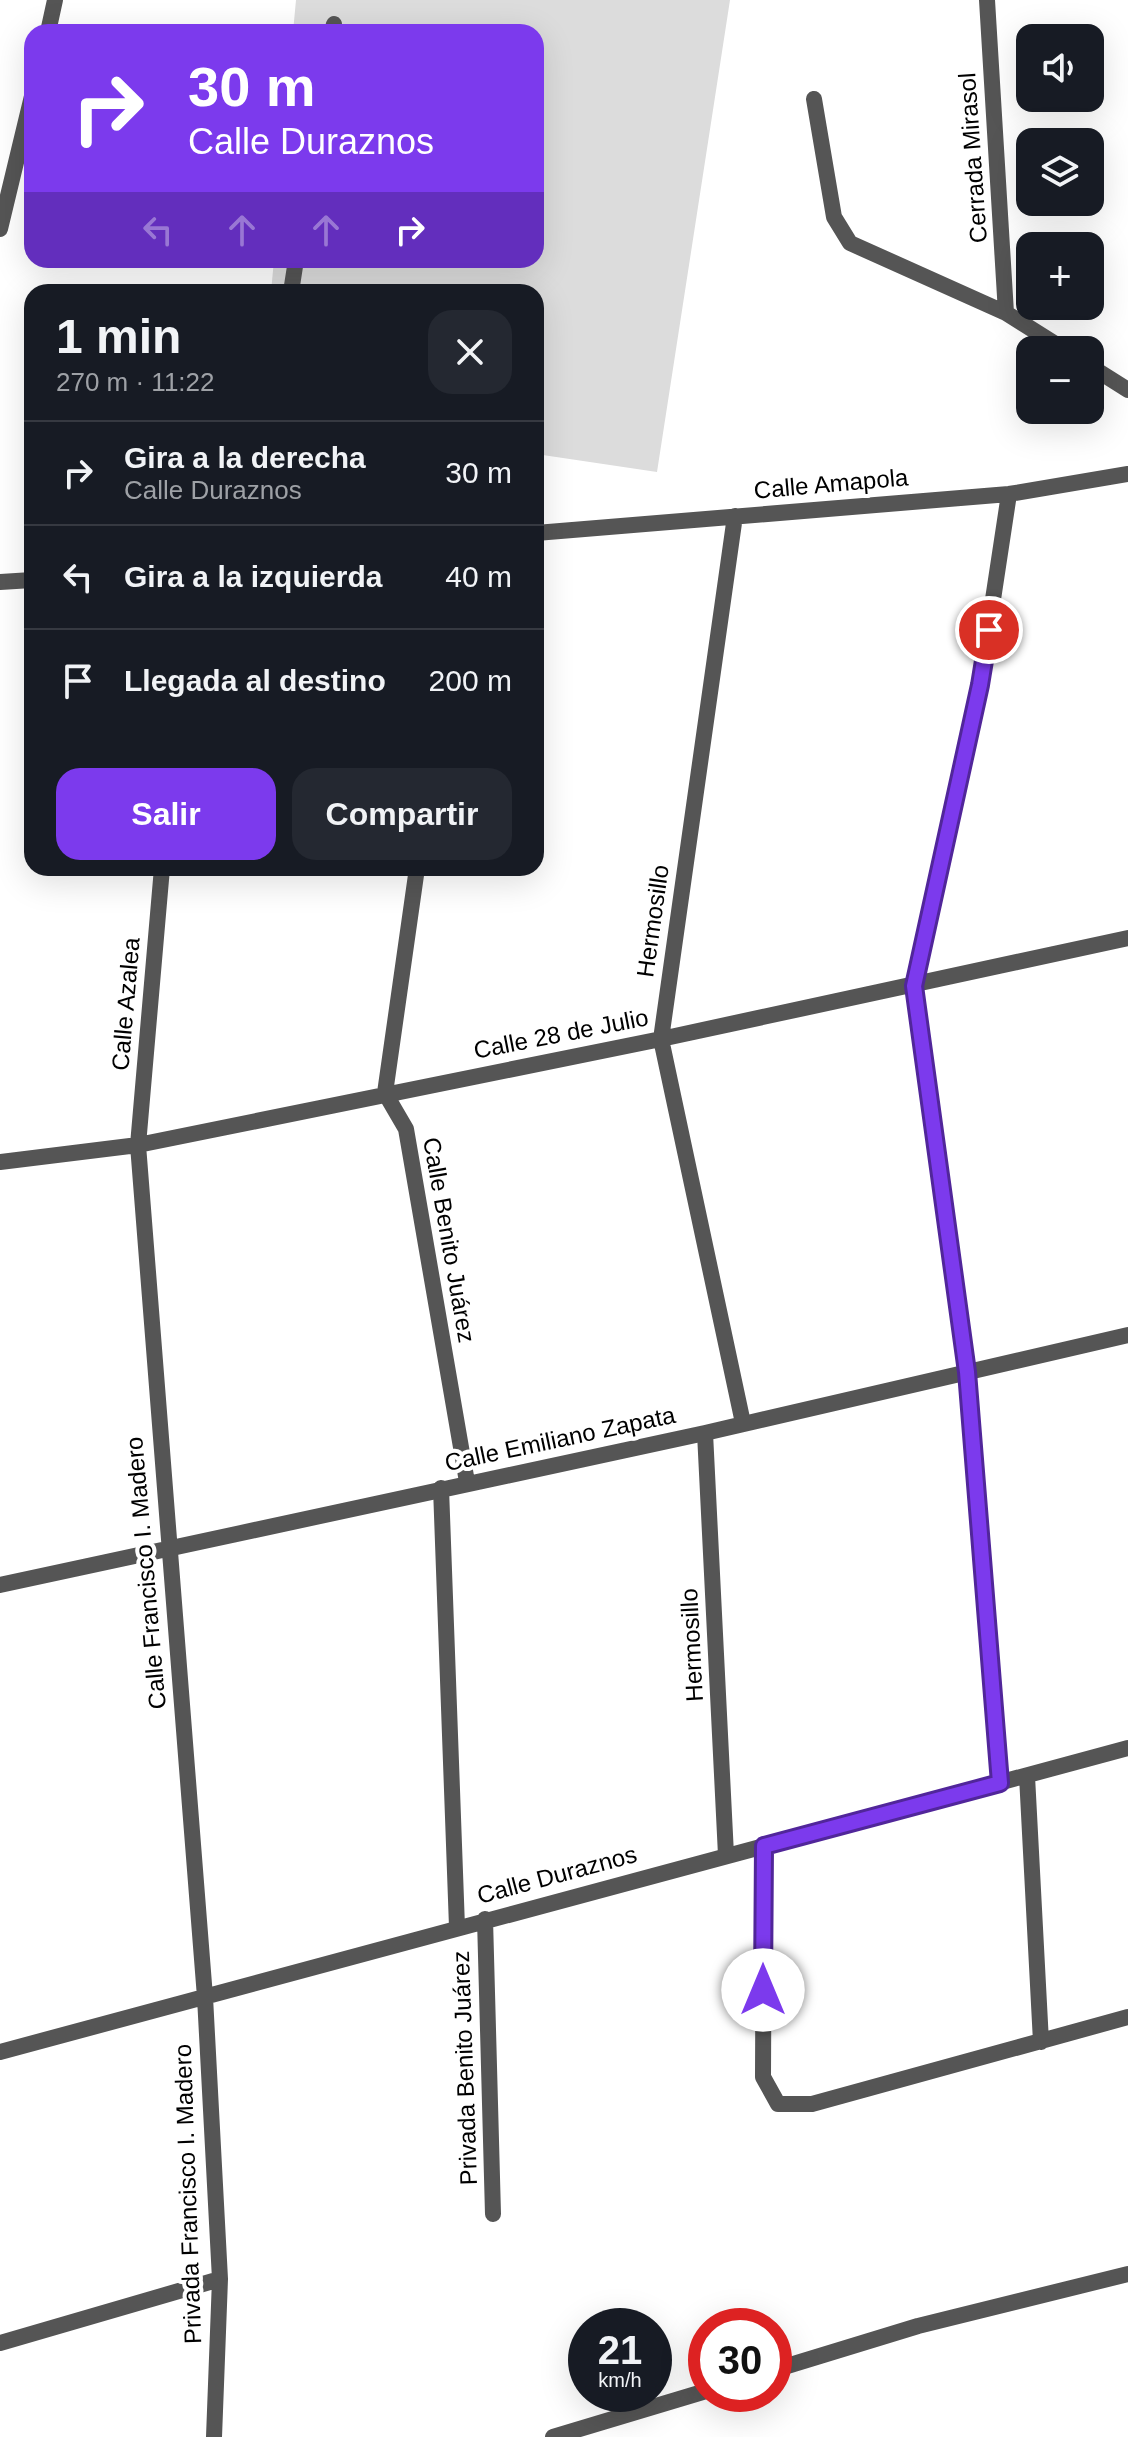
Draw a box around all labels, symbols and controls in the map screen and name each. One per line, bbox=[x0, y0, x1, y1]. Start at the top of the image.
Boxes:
map controls bbox=[1016, 24, 1104, 424]
button: sound bbox=[1016, 24, 1104, 112]
text: 30 m bbox=[188, 55, 316, 118]
icon: right bbox=[56, 56, 160, 160]
street label: Cerrada Mirasol bbox=[953, 72, 992, 244]
text: Calle Duraznos bbox=[188, 121, 434, 162]
button: layers bbox=[1016, 128, 1104, 216]
icon: left bbox=[136, 208, 180, 252]
icon: ahead bbox=[220, 208, 264, 252]
icon: ahead bbox=[304, 208, 348, 252]
icon: right bbox=[388, 208, 432, 252]
button: + bbox=[1016, 232, 1104, 320]
text: 1 min bbox=[56, 310, 181, 363]
button: close bbox=[428, 310, 512, 394]
button: − bbox=[1016, 336, 1104, 424]
text: 270 m · 11:22 bbox=[56, 367, 215, 397]
text: Gira a la derecha bbox=[124, 441, 366, 474]
icon: right bbox=[56, 451, 100, 495]
text: 30 m bbox=[445, 456, 512, 489]
street label: Calle Amapola bbox=[753, 463, 910, 504]
text: Calle Duraznos bbox=[124, 475, 302, 505]
icon: left bbox=[56, 555, 100, 599]
text: Gira a la izquierda bbox=[124, 560, 382, 593]
text: 40 m bbox=[445, 560, 512, 593]
pin bbox=[955, 596, 1023, 664]
icon: arrive bbox=[967, 608, 1011, 652]
icon: arrive bbox=[56, 659, 100, 703]
text: Llegada al destino bbox=[124, 664, 386, 697]
text: 200 m bbox=[429, 664, 512, 697]
button: Salir bbox=[56, 768, 276, 860]
button: Compartir bbox=[292, 768, 512, 860]
street label: Hermosillo bbox=[631, 863, 674, 979]
street label: Calle Azalea bbox=[106, 936, 145, 1072]
street label: Calle 28 de Julio bbox=[471, 1003, 651, 1064]
street label: Calle Benito Juárez bbox=[418, 1135, 481, 1345]
street label: Calle Emiliano Zapata bbox=[442, 1401, 678, 1476]
street label: Calle Francisco I. Madero bbox=[120, 1436, 171, 1710]
street label: Hermosillo bbox=[675, 1588, 708, 1702]
street label: Calle Duraznos bbox=[474, 1840, 640, 1909]
position arrow bbox=[721, 1948, 805, 2032]
street label: Privada Benito Juárez bbox=[447, 1950, 482, 2186]
street label: Privada Francisco I. Madero bbox=[169, 2044, 206, 2344]
speed limit sign: 30 bbox=[688, 2308, 792, 2412]
text: 21 bbox=[598, 2328, 642, 2372]
text: km/h bbox=[598, 2369, 642, 2391]

